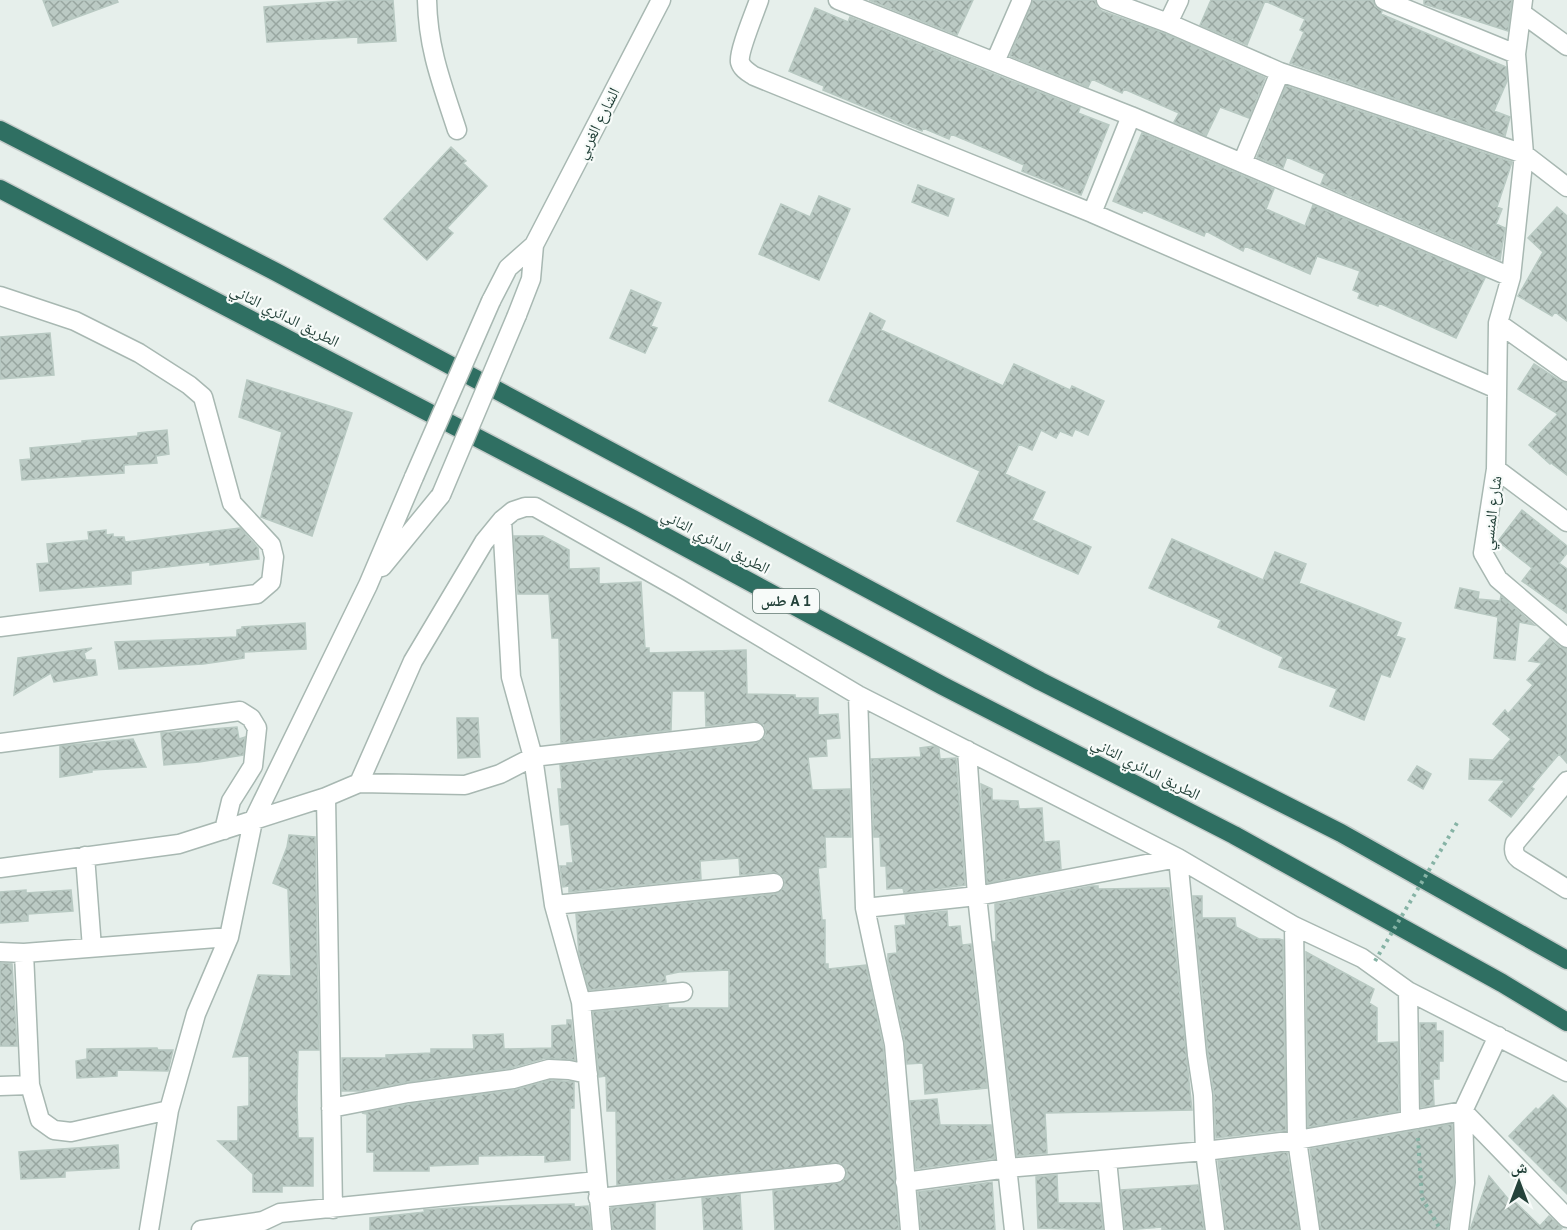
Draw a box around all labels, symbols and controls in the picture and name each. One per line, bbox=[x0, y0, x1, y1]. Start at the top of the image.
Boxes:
street label: الشارع الغربي bbox=[570, 84, 626, 164]
street label: الطريق الدائري الثاني bbox=[226, 279, 343, 354]
street label: شارع المنسي bbox=[1477, 475, 1509, 552]
street label: الطريق الدائري الثاني bbox=[657, 504, 774, 581]
road number: طس A 1 bbox=[753, 589, 819, 613]
street label: الطريق الدائري الثاني bbox=[1087, 732, 1204, 807]
north arrow bbox=[1489, 1152, 1549, 1212]
text: ش bbox=[1511, 1157, 1528, 1177]

